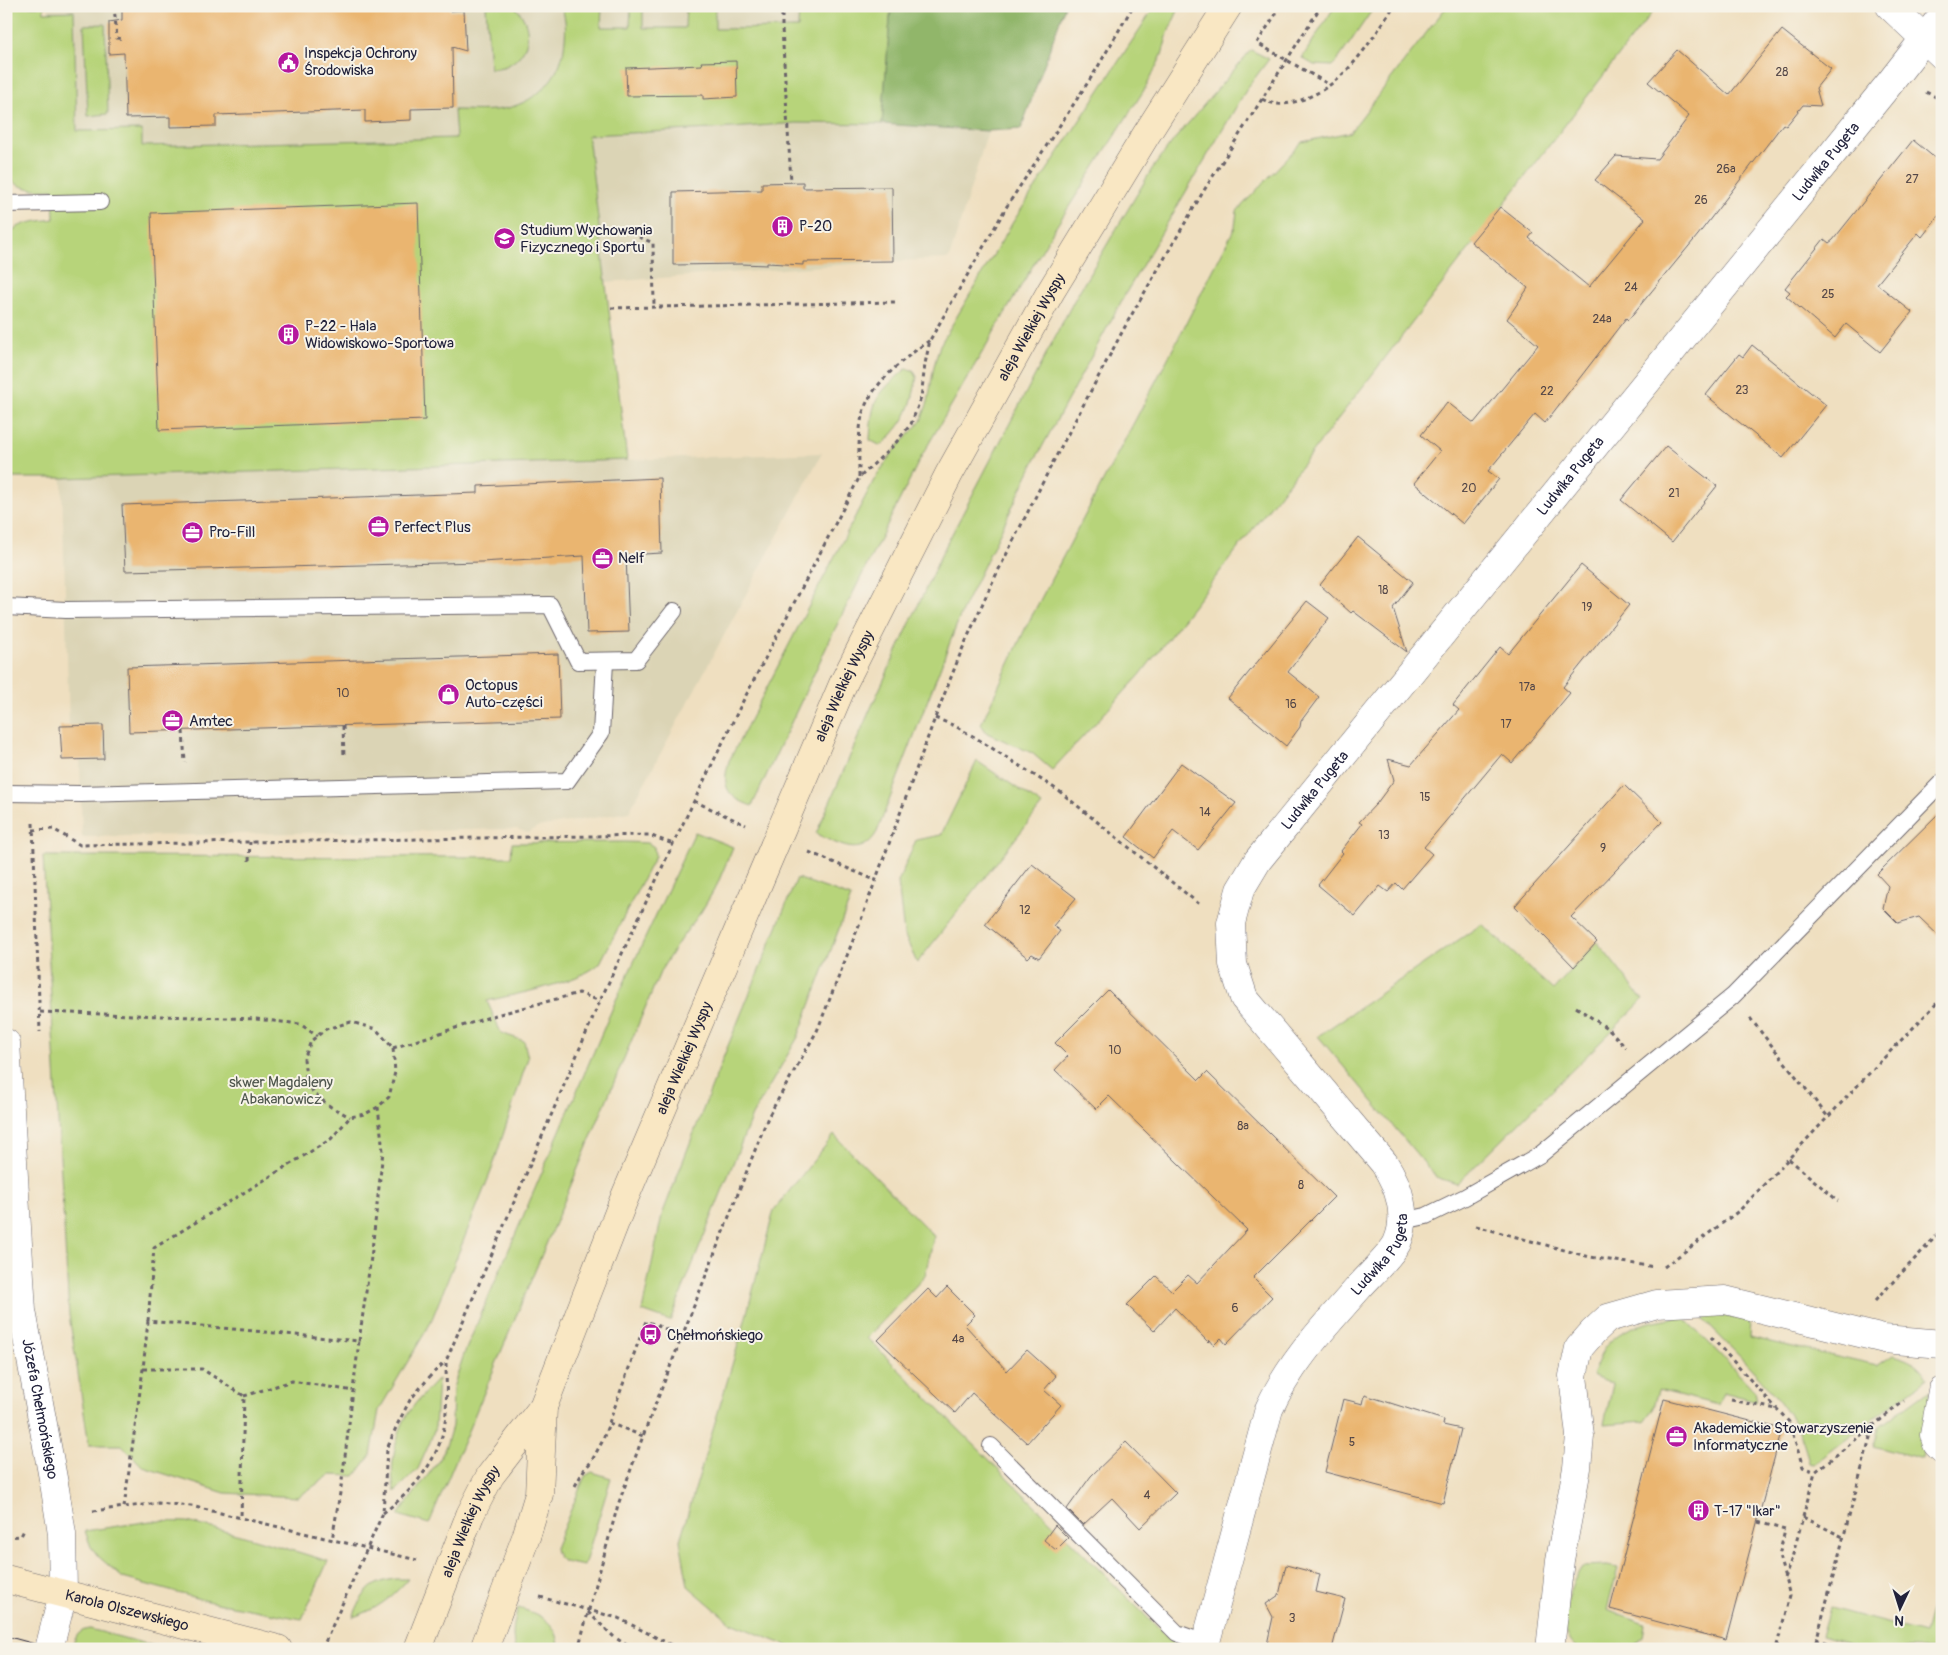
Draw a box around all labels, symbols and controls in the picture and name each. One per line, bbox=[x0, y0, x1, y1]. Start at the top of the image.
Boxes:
place label: Inspekcja Ochrony Środowiska bbox=[304, 44, 417, 80]
public building icon: Inspekcja Ochrony Środowiska bbox=[276, 50, 300, 74]
house number: 28 bbox=[1776, 65, 1788, 80]
street label: Ludwika Pugeta bbox=[1788, 119, 1864, 205]
house number: 26a bbox=[1716, 162, 1736, 177]
house number: 27 bbox=[1905, 172, 1919, 187]
house number: 26 bbox=[1694, 193, 1708, 208]
building icon: P-20 bbox=[771, 214, 795, 238]
place label: P-20 bbox=[799, 217, 832, 236]
place label: Studium Wychowania Fizycznego i Sportu bbox=[520, 221, 653, 257]
school or university icon: Studium Wychowania Fizycznego i Sportu bbox=[492, 227, 516, 251]
street label: aleja Wielkiej Wyspy bbox=[994, 269, 1070, 385]
house number: 24 bbox=[1624, 280, 1638, 295]
house number: 25 bbox=[1821, 287, 1835, 302]
house number: 24a bbox=[1592, 312, 1612, 327]
place label: P-22 - Hala Widowiskowo-Sportowa bbox=[305, 317, 454, 353]
building icon: P-22 - Hala Widowiskowo-Sportowa bbox=[277, 323, 301, 347]
house number: 23 bbox=[1735, 383, 1749, 398]
house number: 22 bbox=[1540, 384, 1554, 399]
street label: Ludwika Pugeta bbox=[1533, 433, 1609, 520]
house number: 20 bbox=[1462, 481, 1476, 496]
house number: 21 bbox=[1668, 486, 1680, 501]
office icon: Perfect Plus bbox=[366, 515, 390, 539]
place label: Perfect Plus bbox=[394, 518, 471, 537]
office icon: Pro-Fill bbox=[181, 520, 205, 544]
place label: Pro-Fill bbox=[209, 523, 255, 542]
office icon: Nelf bbox=[590, 546, 614, 570]
place label: Nelf bbox=[618, 549, 645, 568]
house number: 18 bbox=[1378, 583, 1388, 598]
house number: 19 bbox=[1582, 600, 1592, 615]
street label: aleja Wielkiej Wyspy bbox=[811, 627, 879, 745]
place label: Octopus Auto-części bbox=[465, 676, 543, 712]
house number: 17a bbox=[1519, 680, 1536, 695]
shop icon: Octopus Auto-części bbox=[437, 682, 461, 706]
house number: 10 bbox=[337, 686, 349, 701]
house number: 16 bbox=[1285, 697, 1297, 712]
office icon: Amtec bbox=[161, 709, 185, 733]
place label: Amtec bbox=[189, 712, 233, 731]
house number: 17 bbox=[1500, 717, 1512, 732]
street label: Ludwika Pugeta bbox=[1277, 747, 1353, 834]
house number: 15 bbox=[1419, 790, 1431, 805]
house number: 14 bbox=[1199, 805, 1211, 820]
house number: 13 bbox=[1378, 828, 1390, 843]
house number: 9 bbox=[1600, 841, 1606, 856]
house number: 12 bbox=[1019, 903, 1031, 918]
street label: aleja Wielkiej Wyspy bbox=[652, 998, 717, 1117]
house number: 10 bbox=[1109, 1043, 1121, 1058]
park label: skwer Magdaleny Abakanowicz bbox=[229, 1073, 334, 1109]
house number: 8a bbox=[1237, 1119, 1249, 1134]
house number: 8 bbox=[1298, 1178, 1304, 1193]
street label: Ludwika Pugeta bbox=[1347, 1214, 1412, 1300]
house number: 6 bbox=[1232, 1301, 1239, 1316]
bus stop icon: Chełmońskiego bbox=[639, 1323, 663, 1347]
place label: Chełmońskiego bbox=[667, 1326, 763, 1345]
house number: 4a bbox=[952, 1332, 965, 1347]
street label: Józefa Chełmońskiego bbox=[17, 1337, 62, 1481]
place label: Akademickie Stowarzyszenie Informatyczne bbox=[1693, 1419, 1874, 1455]
office icon: Akademickie Stowarzyszenie Informatyczne bbox=[1665, 1425, 1689, 1449]
house number: 5 bbox=[1349, 1435, 1355, 1450]
street label: aleja Wielkiej Wyspy bbox=[438, 1462, 505, 1580]
house number: 4 bbox=[1144, 1488, 1151, 1503]
building icon: T-17 "Ikar" bbox=[1686, 1499, 1710, 1523]
place label: T-17 "Ikar" bbox=[1714, 1502, 1781, 1521]
north arrow bbox=[1876, 1582, 1926, 1632]
street label: Karola Olszewskiego bbox=[63, 1586, 191, 1636]
house number: 3 bbox=[1289, 1611, 1296, 1626]
text: N bbox=[1894, 1612, 1904, 1629]

